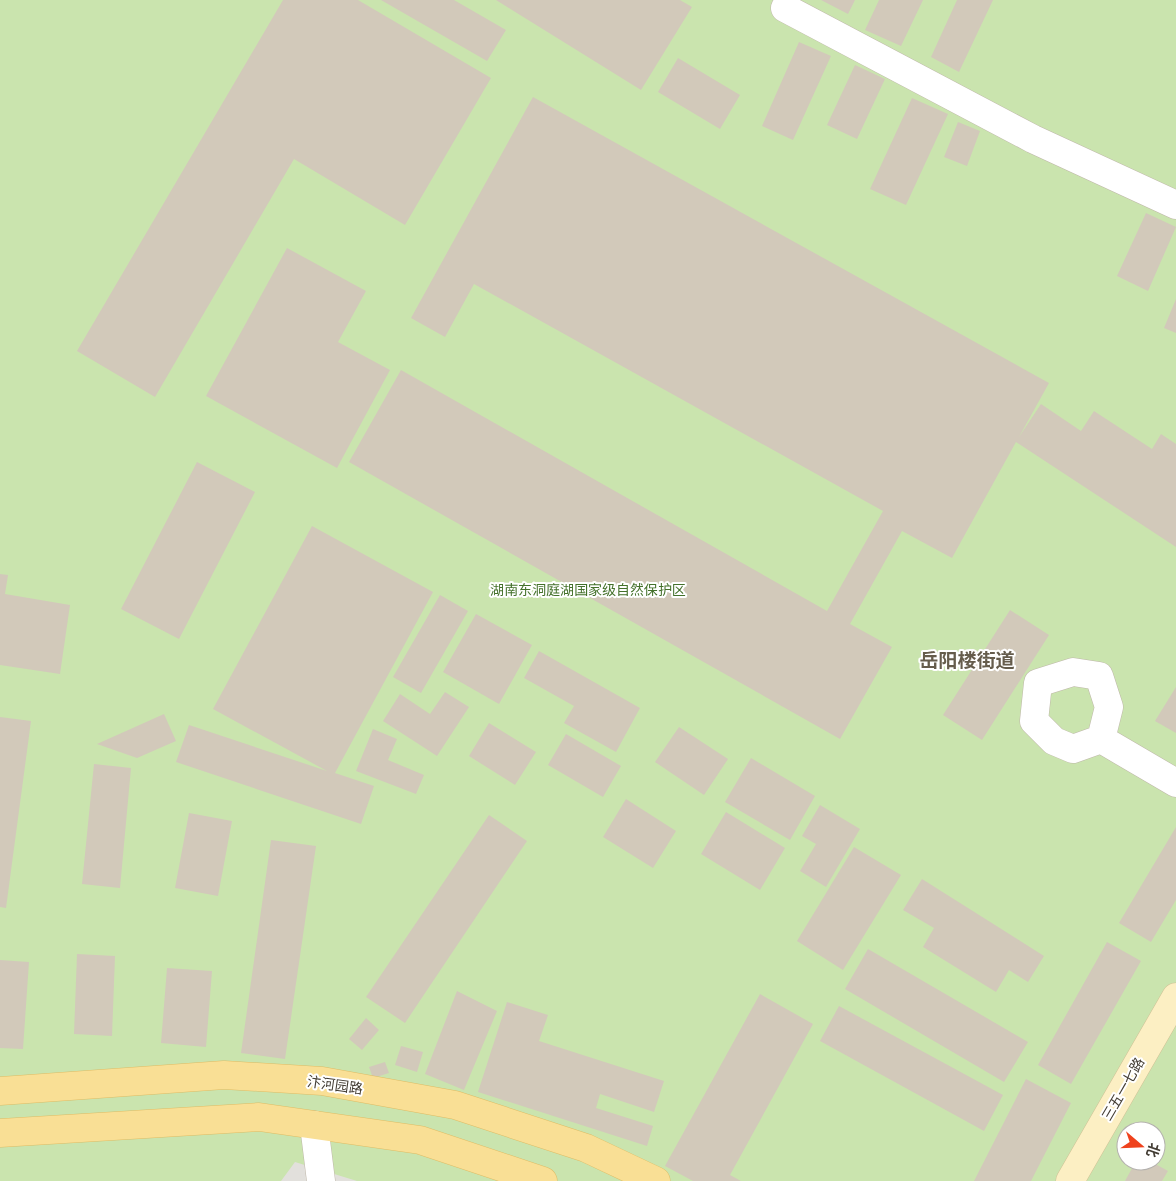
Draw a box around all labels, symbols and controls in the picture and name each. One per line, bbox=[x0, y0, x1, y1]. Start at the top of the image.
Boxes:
park label: 湖南东洞庭湖国家级自然保护区 bbox=[490, 581, 686, 599]
district label: 岳阳楼街道 bbox=[919, 647, 1015, 673]
street label: 三五一七路 bbox=[1098, 1054, 1148, 1124]
street label: 汴河园路 bbox=[306, 1072, 364, 1098]
north arrow bbox=[1116, 1121, 1166, 1171]
text: 北 bbox=[1143, 1141, 1164, 1160]

